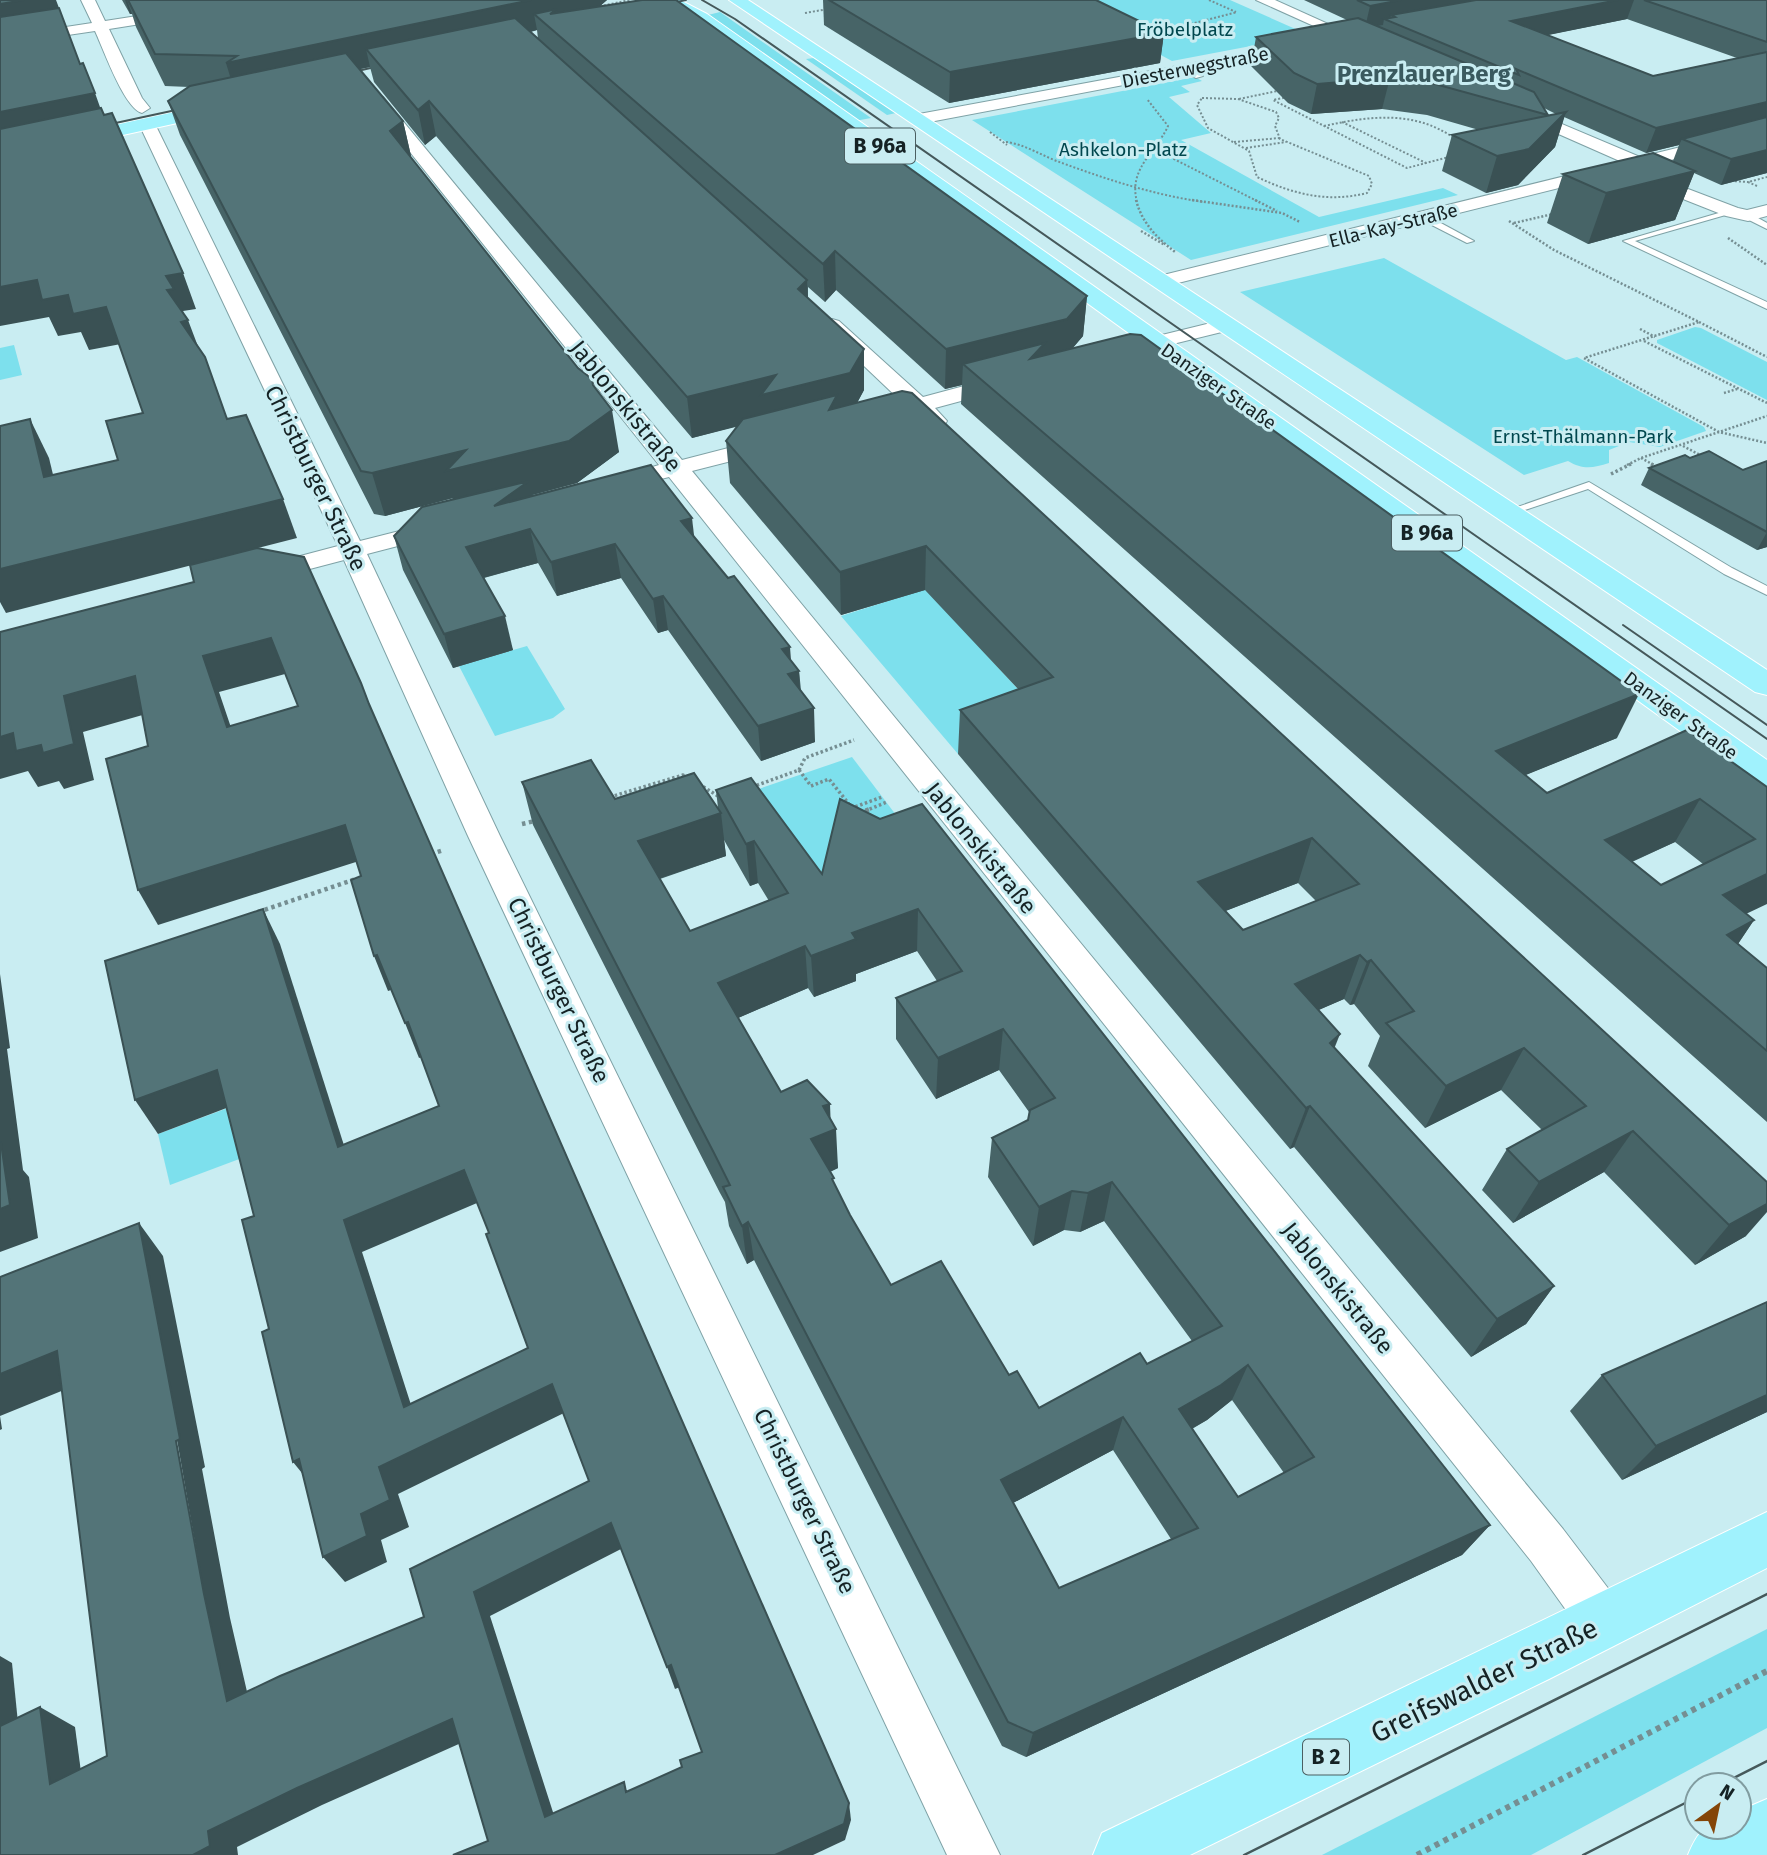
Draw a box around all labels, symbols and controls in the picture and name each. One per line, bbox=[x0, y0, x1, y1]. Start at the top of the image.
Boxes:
park label: Fröbelplatz bbox=[1137, 18, 1233, 41]
street label: Diesterwegstraße bbox=[1120, 42, 1271, 93]
district label: Prenzlauer Berg bbox=[1337, 60, 1512, 88]
road number: B 96a bbox=[845, 128, 915, 164]
park label: Ashkelon-Platz bbox=[1059, 138, 1187, 161]
street label: Ella-Kay-Straße bbox=[1326, 198, 1460, 253]
street label: Jablonskistraße bbox=[564, 334, 688, 478]
street label: Danziger Straße bbox=[1157, 338, 1281, 435]
street label: Christburger Straße bbox=[259, 381, 373, 575]
park label: Ernst-Thälmann-Park bbox=[1493, 425, 1674, 448]
road number: B 96a bbox=[1392, 516, 1462, 550]
street label: Danziger Straße bbox=[1619, 666, 1742, 764]
street label: Jablonskistraße bbox=[919, 776, 1043, 920]
street label: Christburger Straße bbox=[502, 893, 616, 1087]
street label: Jablonskistraße bbox=[1276, 1216, 1400, 1360]
street label: Christburger Straße bbox=[748, 1404, 862, 1598]
street label: Greifswalder Straße bbox=[1365, 1611, 1603, 1750]
road number: B 2 bbox=[1303, 1740, 1349, 1774]
north arrow bbox=[1683, 1771, 1753, 1841]
text: N bbox=[1715, 1779, 1739, 1805]

